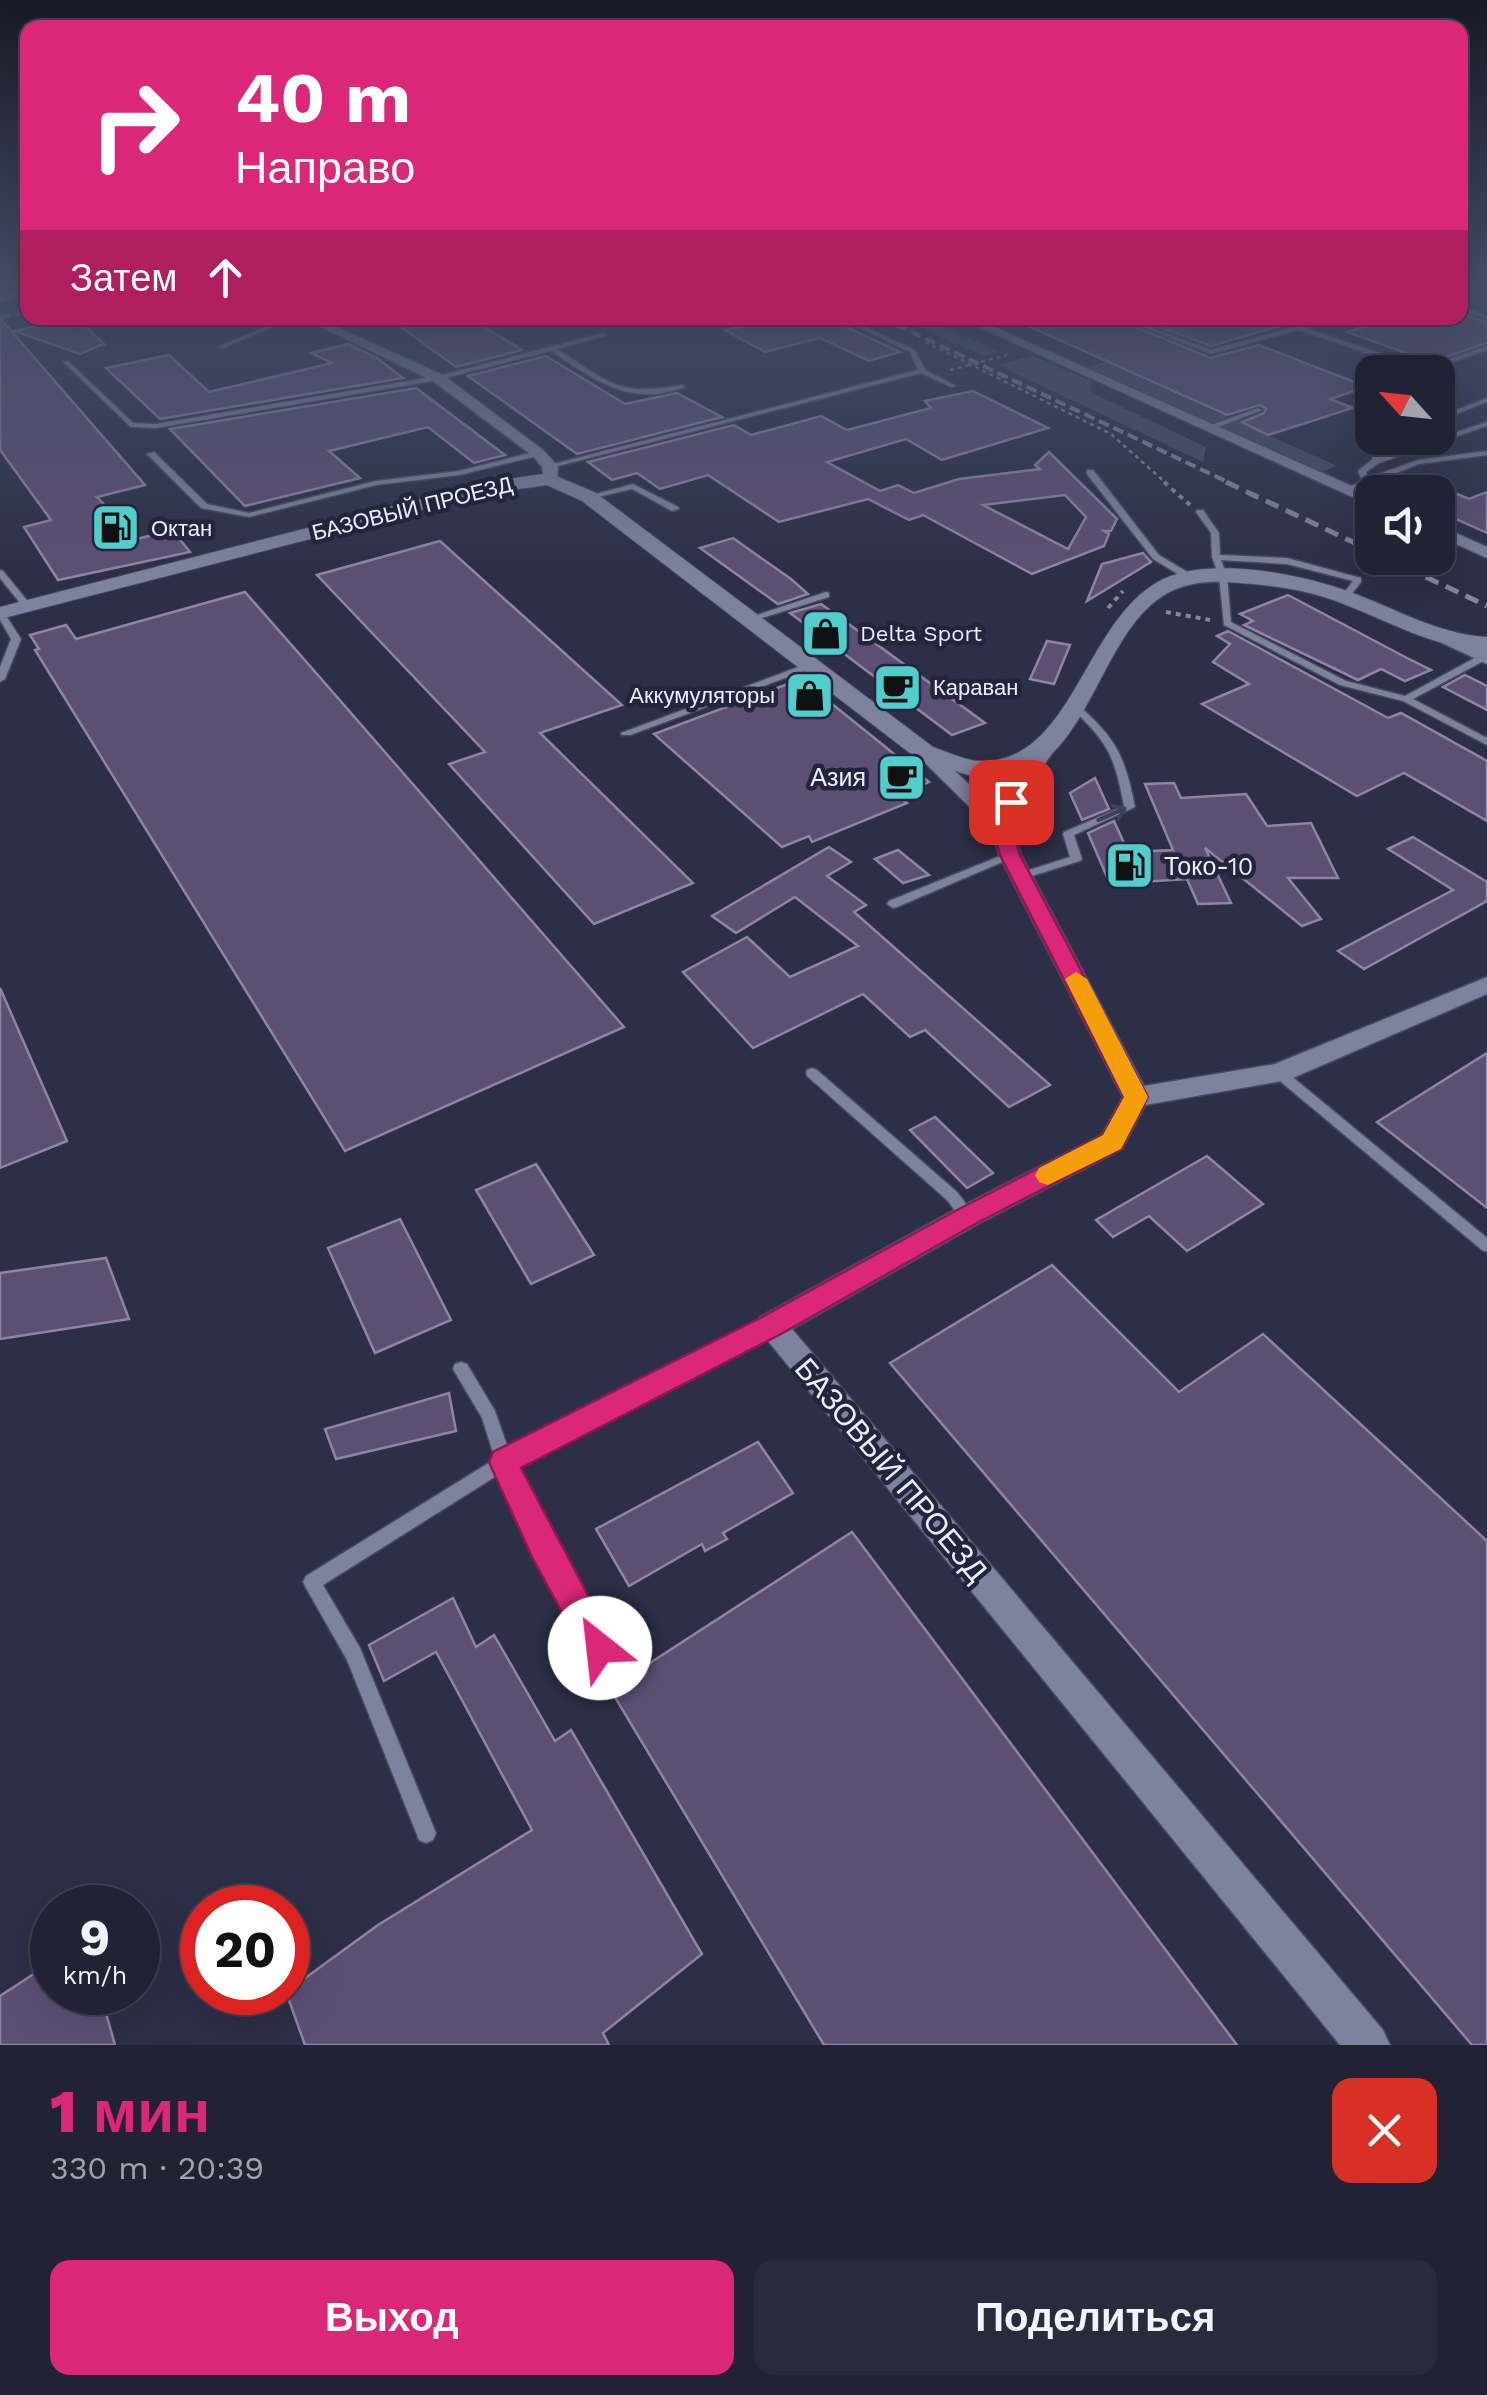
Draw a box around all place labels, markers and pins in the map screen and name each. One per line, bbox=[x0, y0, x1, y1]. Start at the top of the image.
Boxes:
fuel station icon: Октан bbox=[90, 502, 142, 554]
place label: Октан bbox=[151, 516, 212, 541]
shop icon: Delta Sport bbox=[799, 607, 851, 659]
place label: Delta Sport bbox=[860, 621, 982, 646]
cafe icon: Караван bbox=[872, 661, 924, 713]
shop icon: Аккумуляторы bbox=[784, 669, 836, 721]
place label: Караван bbox=[933, 675, 1018, 700]
place label: Аккумуляторы bbox=[629, 683, 775, 708]
cafe icon: Азия bbox=[875, 751, 927, 803]
pin bbox=[969, 760, 1054, 845]
place label: Азия bbox=[810, 763, 866, 792]
fuel station icon: Токо-10 bbox=[1103, 840, 1155, 892]
place label: Токо-10 bbox=[1164, 852, 1253, 881]

